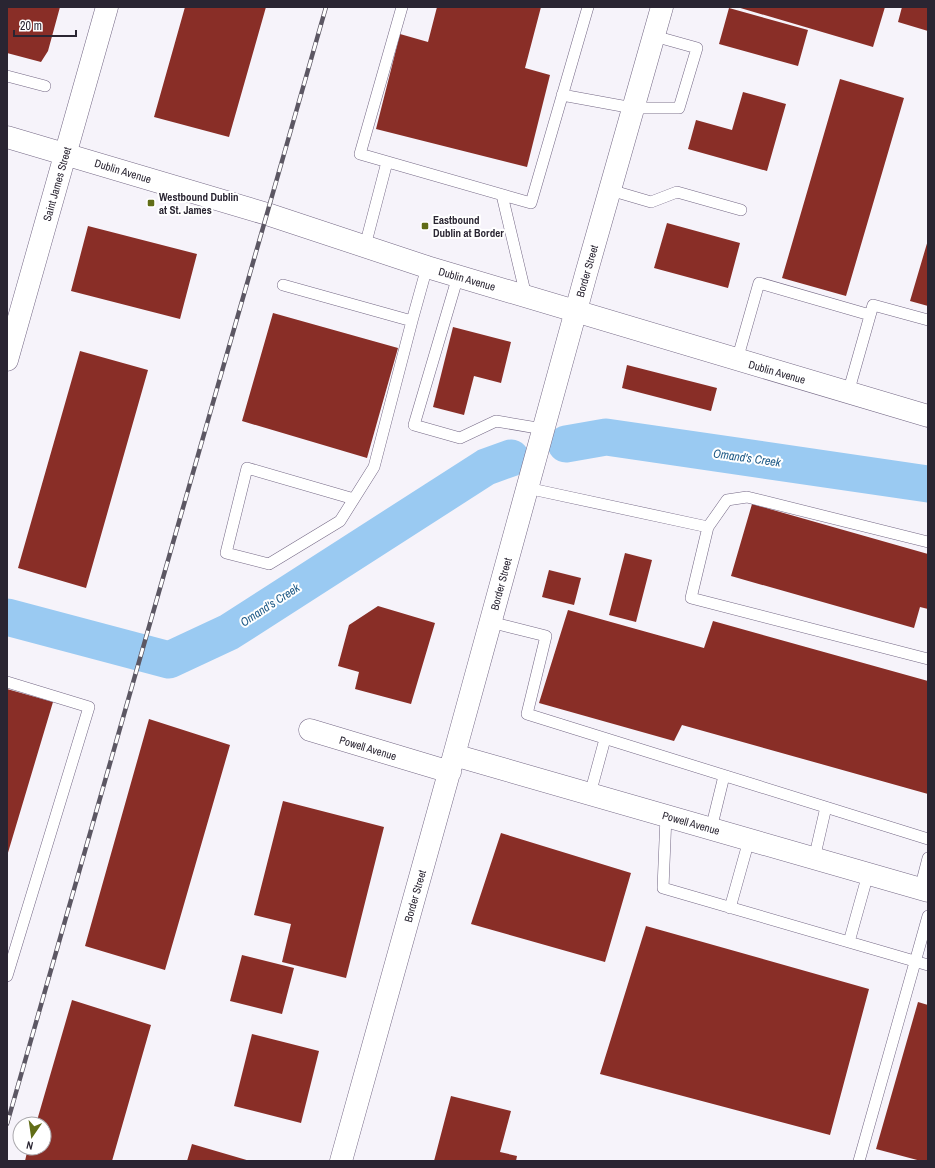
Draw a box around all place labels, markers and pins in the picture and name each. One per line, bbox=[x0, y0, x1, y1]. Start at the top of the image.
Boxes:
place label: Westbound Dublin at St. James bbox=[159, 190, 239, 217]
marker: Westbound Dublin at St. James bbox=[146, 198, 156, 208]
place label: Eastbound Dublin at Border bbox=[433, 213, 504, 240]
marker: Eastbound Dublin at Border bbox=[420, 221, 430, 231]

